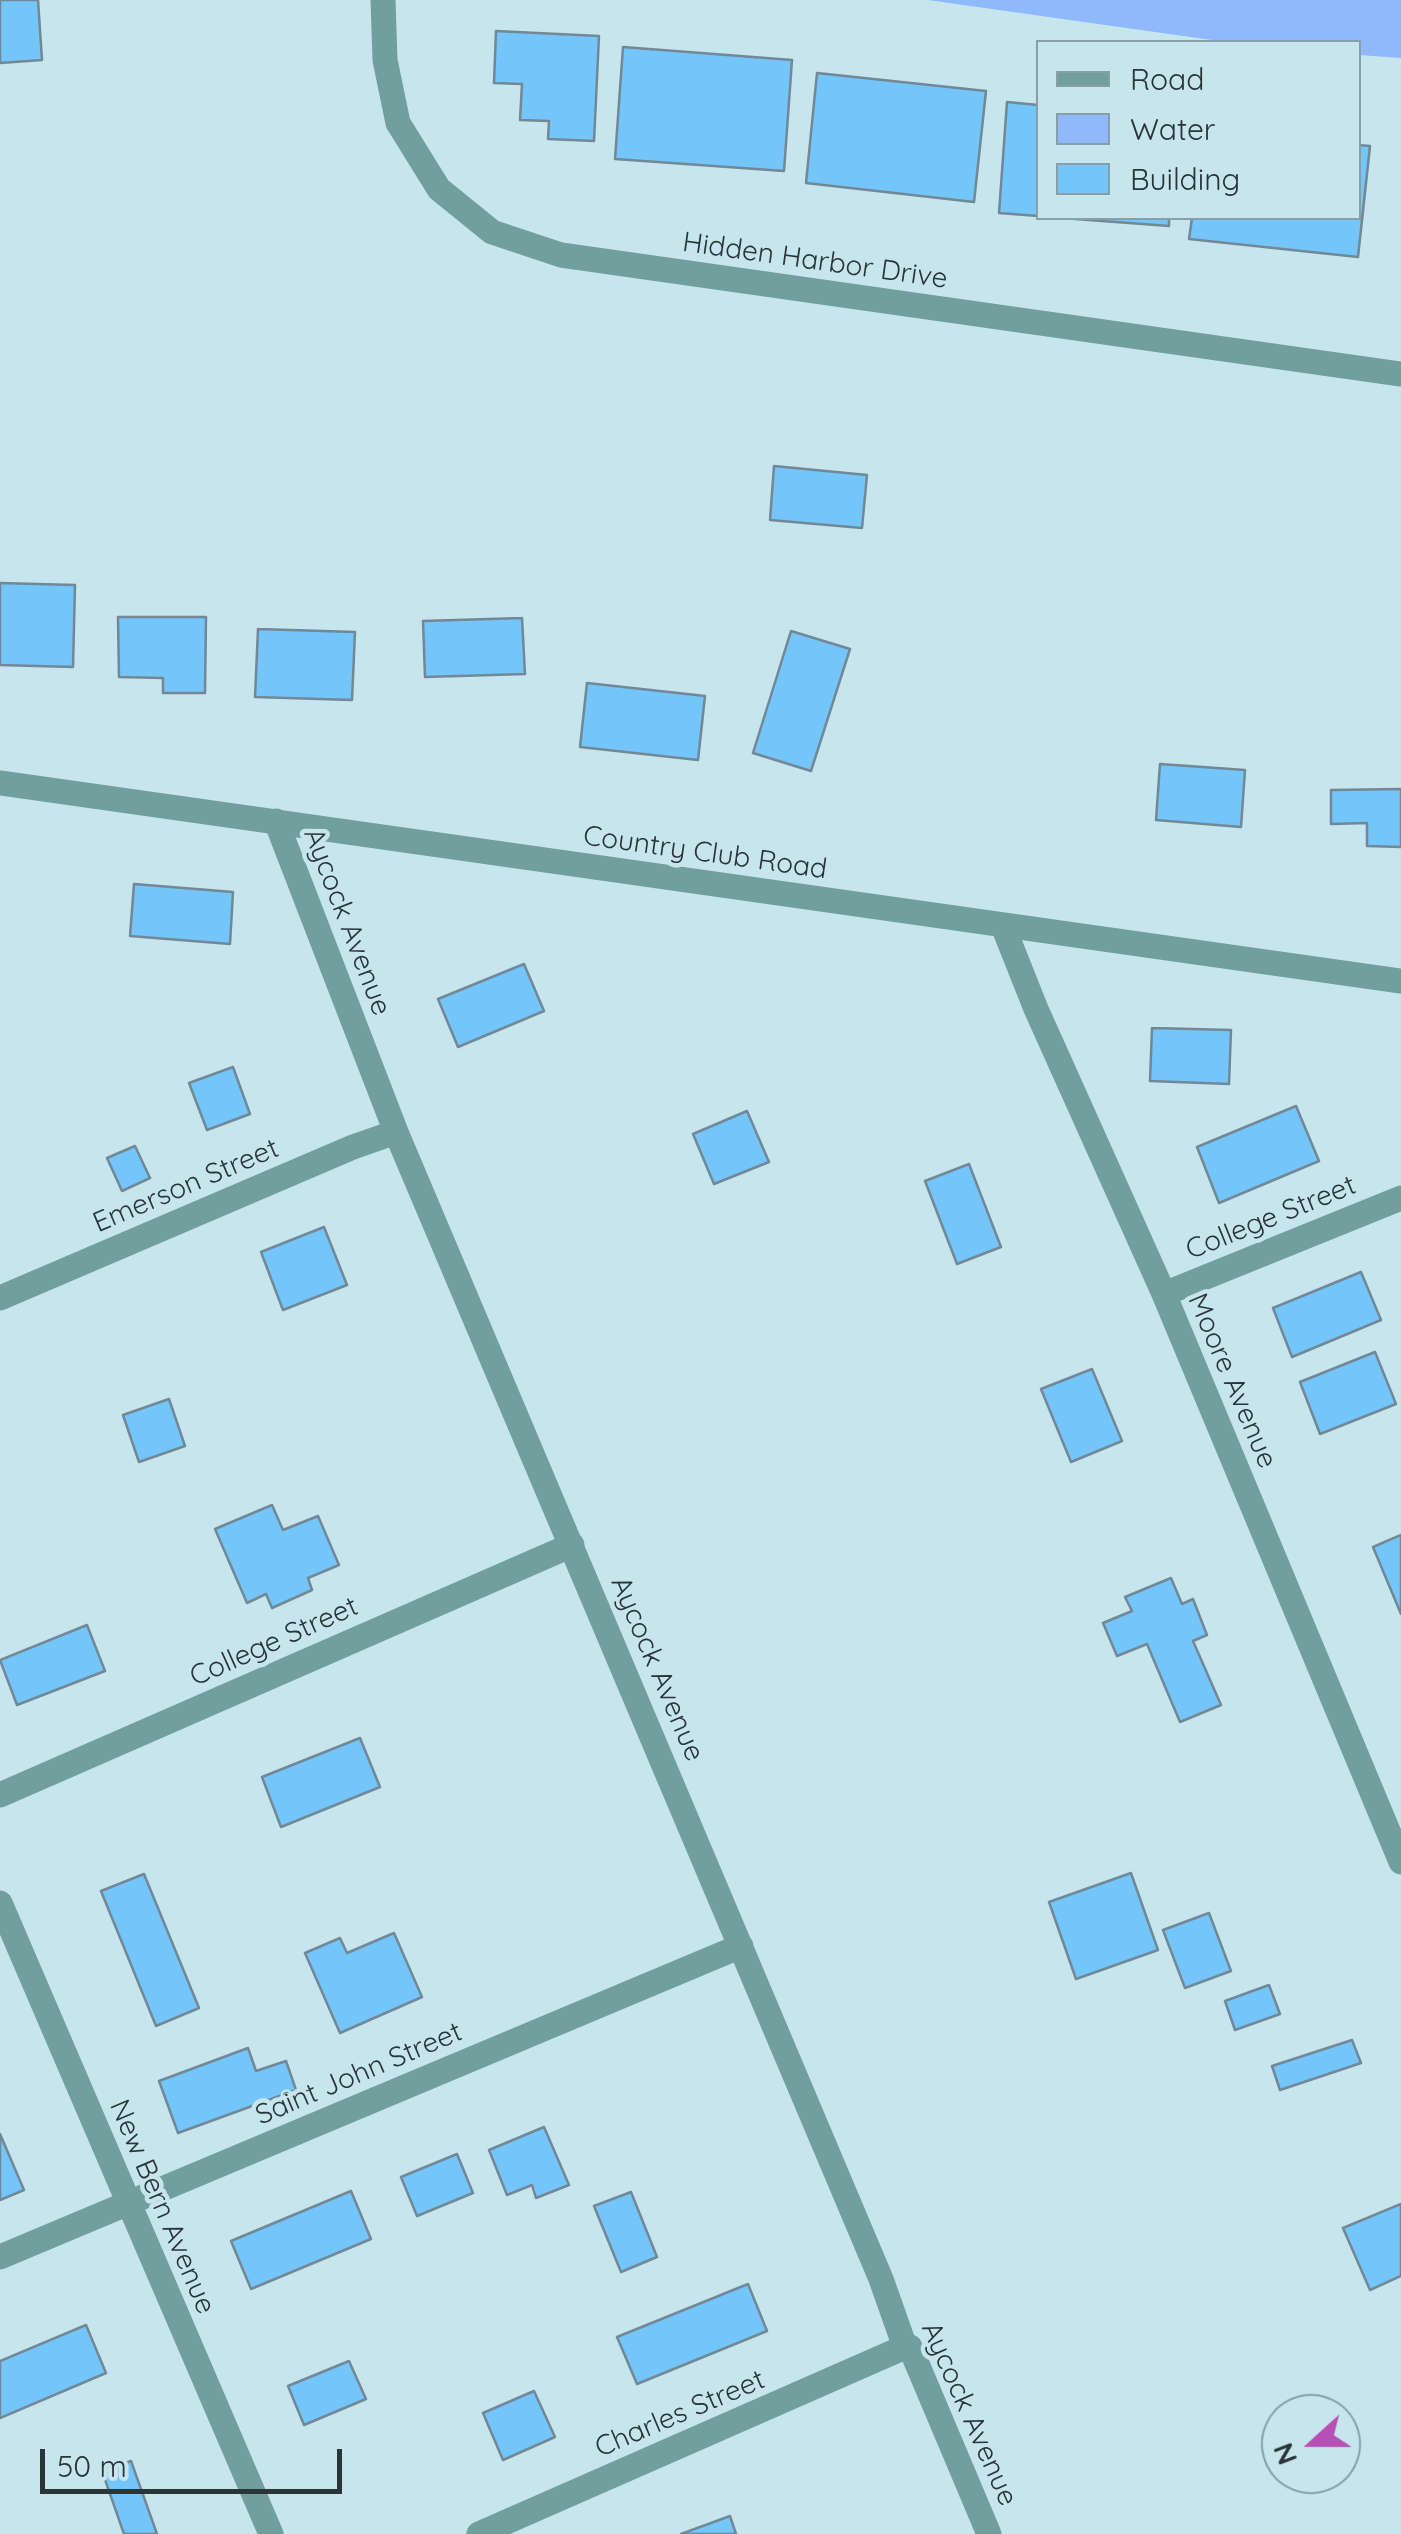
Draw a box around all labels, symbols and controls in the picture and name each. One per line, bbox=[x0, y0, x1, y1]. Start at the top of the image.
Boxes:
legend bbox=[1036, 40, 1361, 220]
text: Road bbox=[1130, 60, 1204, 98]
text: Water bbox=[1130, 110, 1215, 148]
text: Building bbox=[1130, 160, 1240, 198]
street label: Hidden Harbor Drive bbox=[680, 226, 950, 296]
street label: Country Club Road bbox=[581, 819, 829, 887]
street label: Aycock Avenue bbox=[296, 824, 398, 1020]
street label: Emerson Street bbox=[88, 1132, 284, 1240]
street label: College Street bbox=[1181, 1169, 1361, 1267]
street label: Moore Avenue bbox=[1180, 1289, 1284, 1473]
street label: Aycock Avenue bbox=[603, 1572, 711, 1766]
street label: College Street bbox=[185, 1590, 363, 1694]
street label: Saint John Street bbox=[251, 2015, 467, 2133]
street label: New Bern Avenue bbox=[102, 2095, 222, 2319]
street label: Aycock Avenue bbox=[913, 2317, 1025, 2511]
street label: Charles Street bbox=[590, 2363, 770, 2465]
north arrow bbox=[1261, 2394, 1361, 2494]
scale bar bbox=[45, 2429, 348, 2491]
text: N bbox=[1264, 2438, 1304, 2470]
text: 50 m bbox=[57, 2447, 127, 2485]

